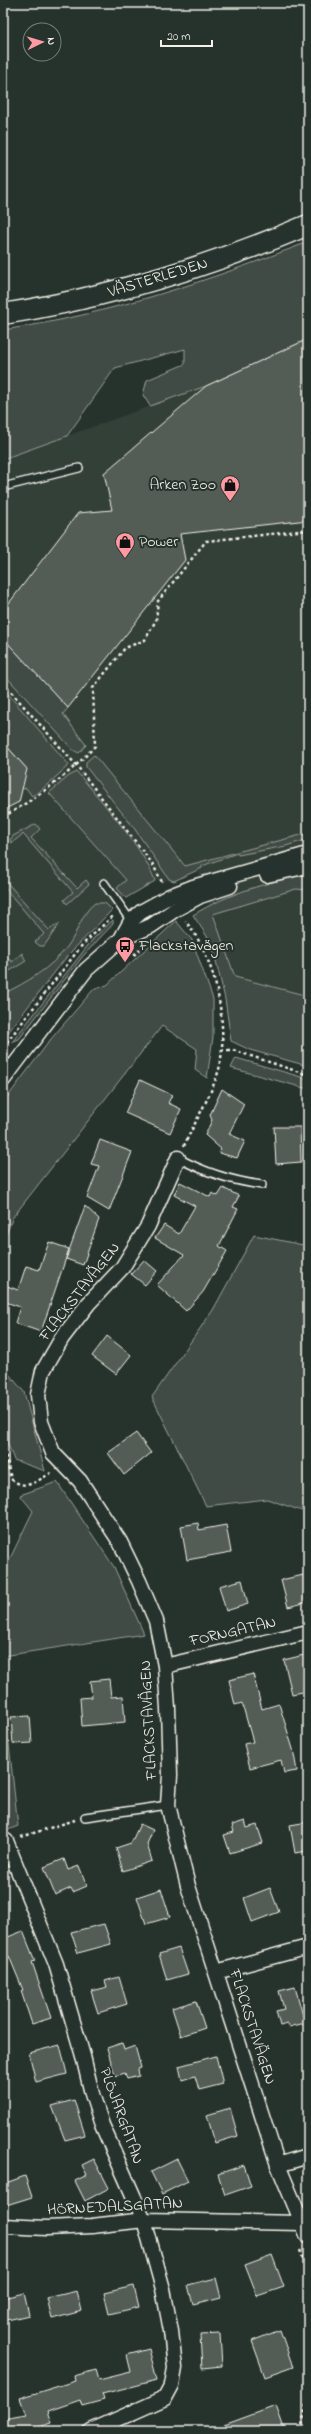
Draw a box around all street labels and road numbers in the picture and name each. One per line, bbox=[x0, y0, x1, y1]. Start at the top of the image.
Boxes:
street label: VÄSTERLEDEN bbox=[104, 251, 211, 305]
street label: FLACKSTAVÄGEN bbox=[33, 1237, 126, 1347]
street label: FORNGATAN bbox=[186, 1610, 279, 1654]
street label: FLACKSTAVÄGEN bbox=[134, 1660, 164, 1781]
street label: FLACKSTAVÄGEN bbox=[222, 1965, 282, 2088]
street label: PLÖJARGATAN bbox=[92, 2064, 150, 2168]
street label: HÖRNEDALSGATAN bbox=[47, 2191, 183, 2223]

